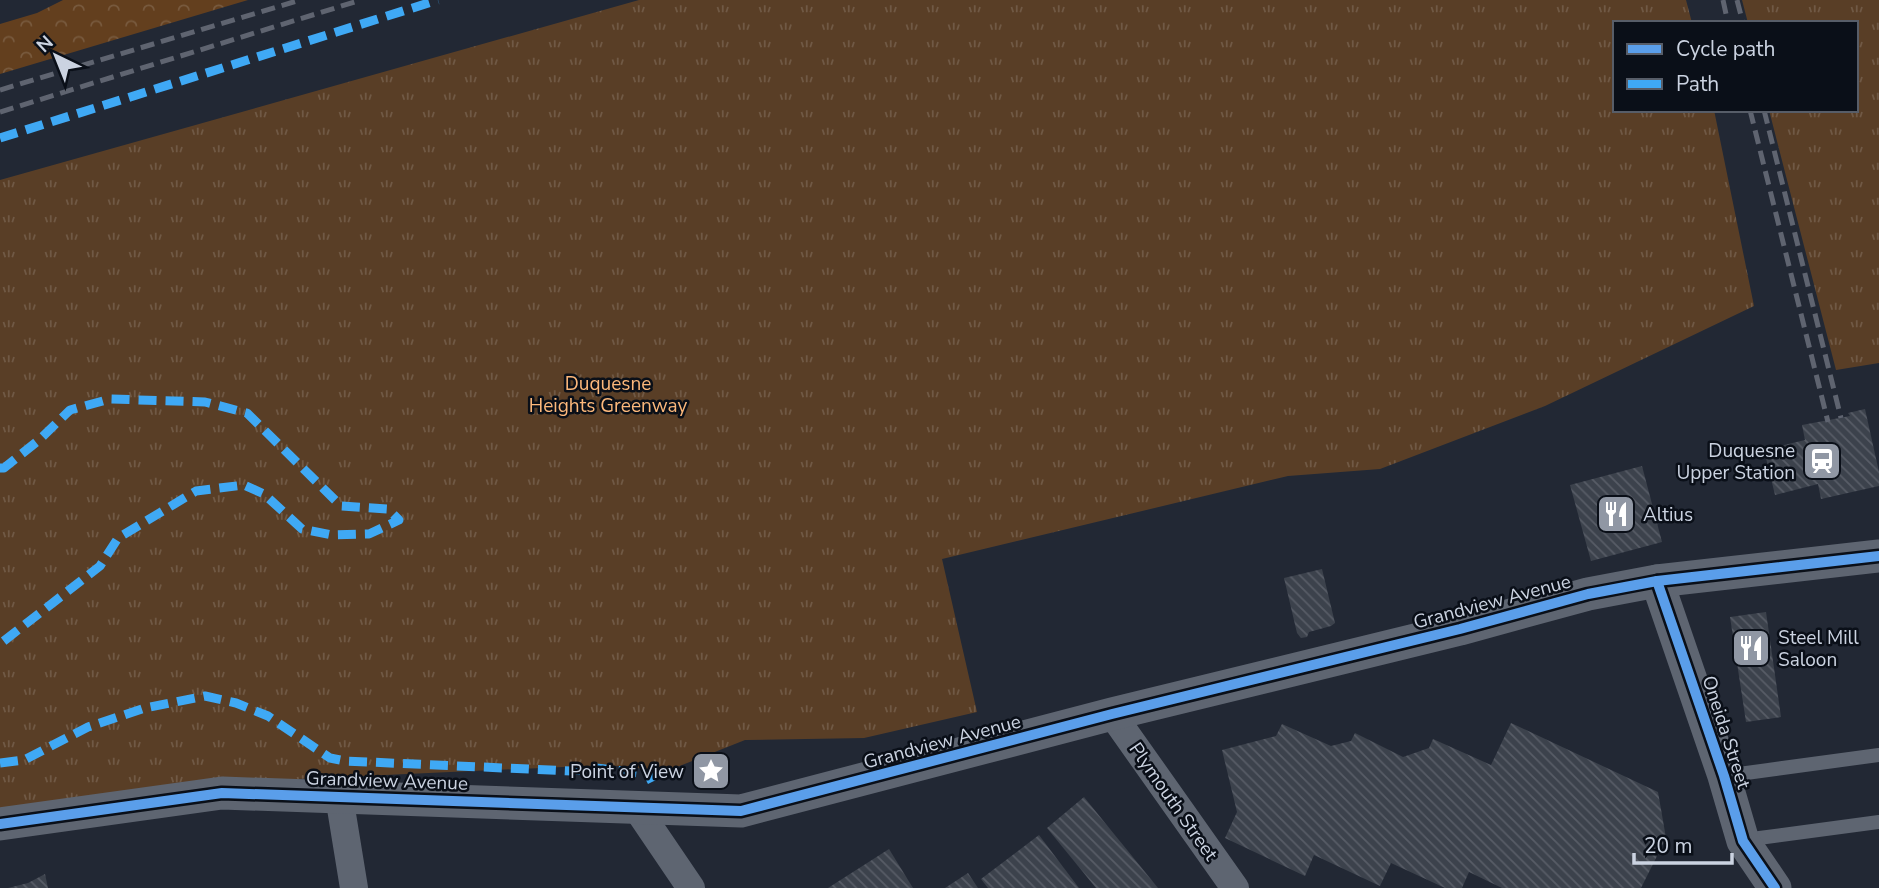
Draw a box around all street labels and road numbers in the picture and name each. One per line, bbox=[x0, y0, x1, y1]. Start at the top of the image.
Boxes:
street label: Grandview Avenue bbox=[1411, 568, 1574, 636]
street label: Oneida Street bbox=[1695, 672, 1757, 793]
street label: Grandview Avenue bbox=[861, 708, 1024, 776]
street label: Plymouth Street bbox=[1123, 737, 1224, 866]
street label: Grandview Avenue bbox=[305, 765, 468, 797]

